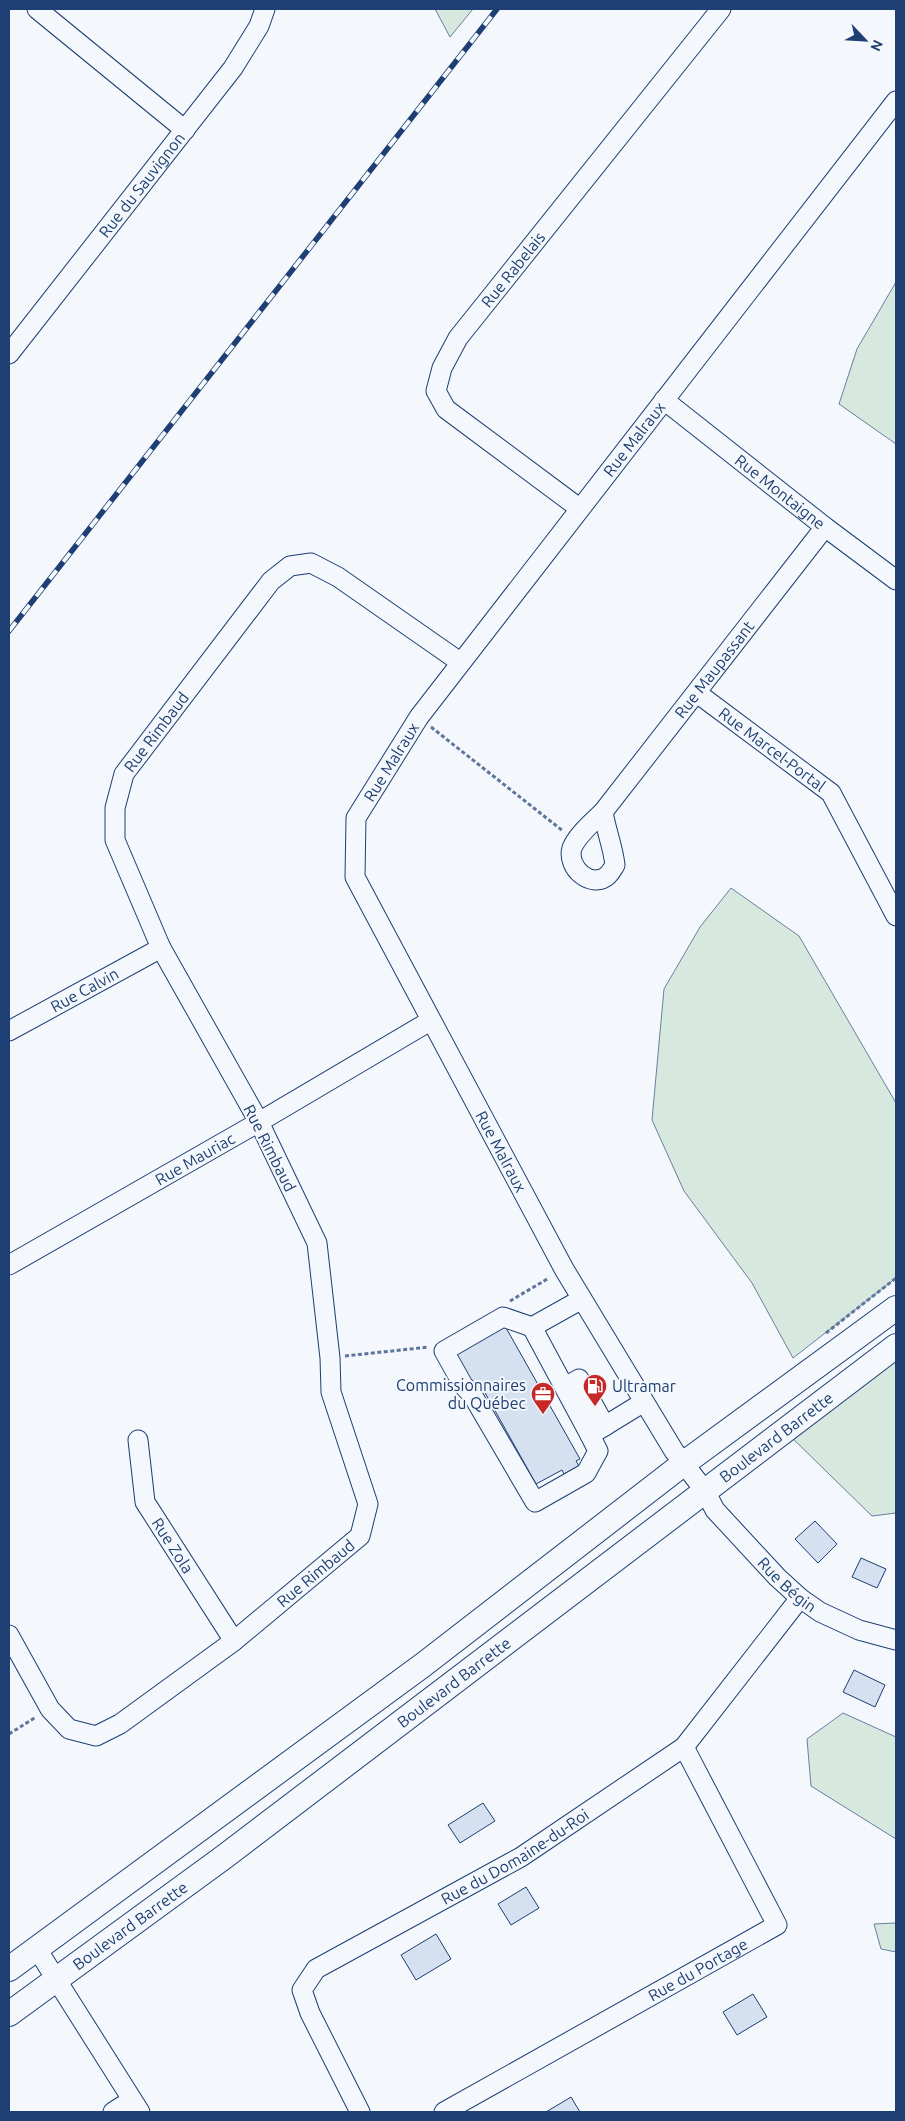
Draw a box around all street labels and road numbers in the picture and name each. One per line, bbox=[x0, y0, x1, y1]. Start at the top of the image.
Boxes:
street label: Rue du Sauvignon bbox=[95, 129, 188, 241]
street label: Rue Rabelais bbox=[477, 228, 548, 311]
street label: Rue Malraux bbox=[599, 398, 669, 480]
street label: Rue Montaigne bbox=[732, 451, 829, 533]
street label: Rue Maupassant bbox=[671, 617, 758, 721]
street label: Rue Rimbaud bbox=[120, 688, 192, 775]
street label: Rue Marcel-Portal bbox=[715, 704, 829, 795]
street label: Rue Malraux bbox=[360, 719, 422, 805]
street label: Rue Calvin bbox=[47, 964, 122, 1016]
street label: Rue Rimbaud bbox=[240, 1101, 300, 1195]
street label: Rue Malraux bbox=[472, 1108, 530, 1195]
street label: Rue Mauriac bbox=[152, 1129, 238, 1189]
street label: Boulevard Barrette bbox=[716, 1388, 836, 1486]
street label: Rue Zola bbox=[148, 1514, 197, 1577]
street label: Rue Rimbaud bbox=[273, 1536, 358, 1611]
street label: Rue Bégin bbox=[754, 1553, 820, 1616]
street label: Boulevard Barrette bbox=[394, 1633, 514, 1731]
street label: Rue du Domaine-du-Roi bbox=[438, 1805, 592, 1908]
street label: Boulevard Barrette bbox=[69, 1878, 191, 1973]
street label: Rue du Portage bbox=[645, 1934, 751, 2005]

